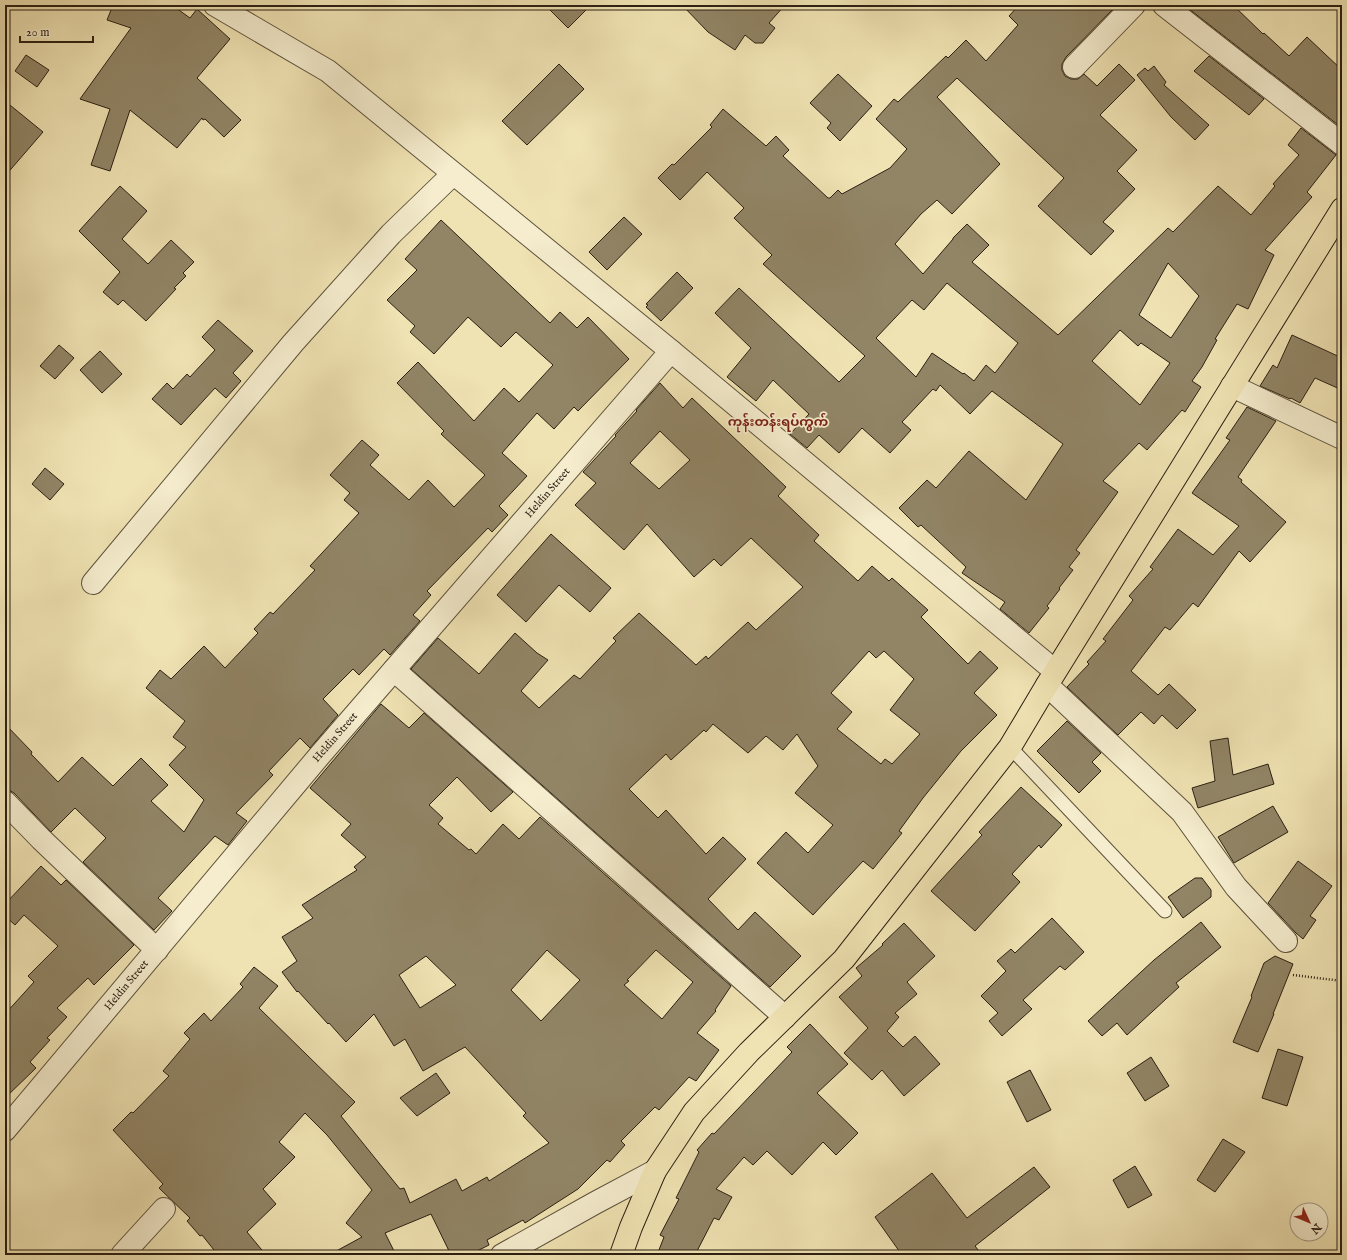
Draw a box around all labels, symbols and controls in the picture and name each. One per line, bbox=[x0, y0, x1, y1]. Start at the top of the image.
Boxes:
scale bar bbox=[20, 18, 93, 44]
text: 20 m bbox=[26, 25, 49, 40]
district label: ကုန်းတန်းရပ်ကွက် bbox=[728, 412, 828, 433]
street label: Heldin Street bbox=[522, 465, 573, 521]
street label: Heldin Street bbox=[310, 709, 361, 765]
street label: Heldin Street bbox=[101, 957, 152, 1013]
north arrow bbox=[1289, 1202, 1329, 1242]
text: N bbox=[1307, 1219, 1325, 1237]

